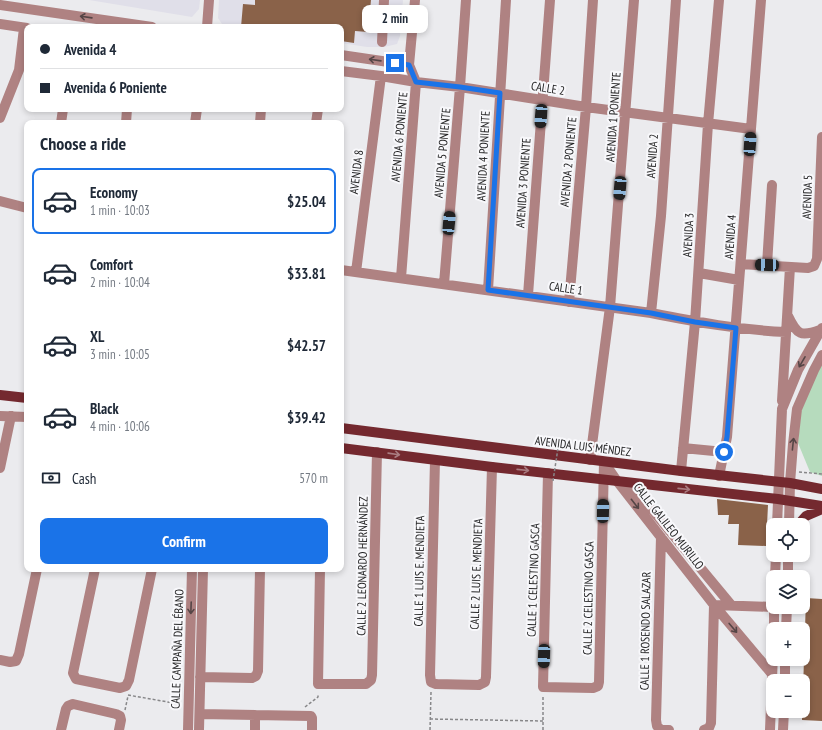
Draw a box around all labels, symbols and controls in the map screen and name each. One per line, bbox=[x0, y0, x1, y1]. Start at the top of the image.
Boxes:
callout: 2 min bbox=[362, 5, 428, 33]
text: 2 min bbox=[382, 10, 408, 27]
one-way arrow bbox=[80, 13, 93, 21]
text: Avenida 4 bbox=[64, 40, 116, 59]
route end bbox=[386, 54, 404, 72]
one-way arrow bbox=[369, 56, 382, 64]
street label: AVENIDA 1 PONIENTE bbox=[602, 71, 624, 163]
text: Avenida 6 Poniente bbox=[64, 78, 167, 97]
street label: CALLE 2 bbox=[530, 78, 566, 98]
street label: AVENIDA 6 PONIENTE bbox=[388, 91, 410, 183]
car bbox=[534, 104, 548, 128]
street label: AVENIDA 5 PONIENTE bbox=[431, 107, 453, 199]
street label: AVENIDA 4 PONIENTE bbox=[473, 111, 493, 201]
street label: AVENIDA 2 PONIENTE bbox=[557, 116, 579, 208]
text: Choose a ride bbox=[40, 132, 126, 155]
car bbox=[743, 132, 757, 156]
street label: AVENIDA 2 bbox=[643, 133, 661, 179]
street label: AVENIDA 3 PONIENTE bbox=[512, 137, 534, 229]
street label: AVENIDA 8 bbox=[346, 149, 366, 195]
street label: AVENIDA 5 bbox=[799, 175, 815, 219]
car bbox=[613, 176, 627, 200]
icon: car bbox=[42, 183, 78, 219]
text: Economy bbox=[90, 183, 138, 202]
text: $25.04 bbox=[287, 192, 326, 211]
text: 1 min · 10:03 bbox=[90, 202, 150, 219]
car bbox=[442, 211, 456, 235]
street label: AVENIDA 3 bbox=[679, 212, 697, 258]
street label: AVENIDA 4 bbox=[721, 214, 739, 260]
icon: car bbox=[42, 255, 78, 291]
text: Comfort bbox=[90, 255, 133, 274]
car bbox=[755, 259, 779, 271]
text: $33.81 bbox=[287, 264, 326, 283]
text: 2 min · 10:04 bbox=[90, 274, 150, 291]
street label: CALLE 1 bbox=[548, 278, 584, 298]
icon: car bbox=[42, 327, 78, 363]
text: XL bbox=[90, 327, 104, 346]
text: $42.57 bbox=[287, 336, 326, 355]
text: 3 min · 10:05 bbox=[90, 346, 150, 363]
one-way arrow bbox=[798, 356, 806, 368]
icon: car bbox=[42, 399, 78, 435]
text: Black bbox=[90, 399, 119, 418]
text: $39.42 bbox=[287, 408, 326, 427]
text: 4 min · 10:06 bbox=[90, 418, 150, 435]
street label: AVENIDA LUIS MÉNDEZ bbox=[534, 433, 632, 459]
one-way arrow bbox=[789, 438, 797, 451]
route start bbox=[715, 443, 733, 461]
one-way arrow bbox=[387, 450, 400, 458]
one-way arrow bbox=[516, 466, 529, 474]
icon: cash bbox=[40, 467, 62, 489]
text: Cash bbox=[72, 469, 96, 488]
text: 570 m bbox=[299, 470, 328, 487]
street label: CALLE GALILEO MURILLO bbox=[631, 480, 708, 572]
one-way arrow bbox=[677, 485, 690, 493]
street label: CALLE 2 LEONARDO HERNÁNDEZ bbox=[353, 496, 371, 636]
car bbox=[597, 499, 609, 523]
one-way arrow bbox=[631, 499, 640, 510]
street label: CALLE 1 LUIS E. MENDIETA bbox=[411, 515, 427, 627]
button: Confirm bbox=[40, 518, 328, 564]
street label: CALLE 2 LUIS E. MENDIETA bbox=[467, 518, 485, 630]
map controls bbox=[766, 518, 810, 718]
button: locate bbox=[766, 518, 810, 562]
street label: CALLE 1 CELESTINO GASCA bbox=[524, 523, 542, 637]
street label: CALLE 2 CELESTINO GASCA bbox=[580, 541, 596, 655]
button: layers bbox=[766, 570, 810, 614]
street label: CALLE 1 ROSENDO SALAZAR bbox=[636, 571, 654, 690]
street label: CALLE CAMPAÑA DEL ÉBANO bbox=[167, 588, 187, 709]
one-way arrow bbox=[187, 601, 195, 614]
button: + bbox=[766, 622, 810, 666]
one-way arrow bbox=[729, 623, 738, 634]
car bbox=[538, 644, 550, 668]
button: − bbox=[766, 674, 810, 718]

